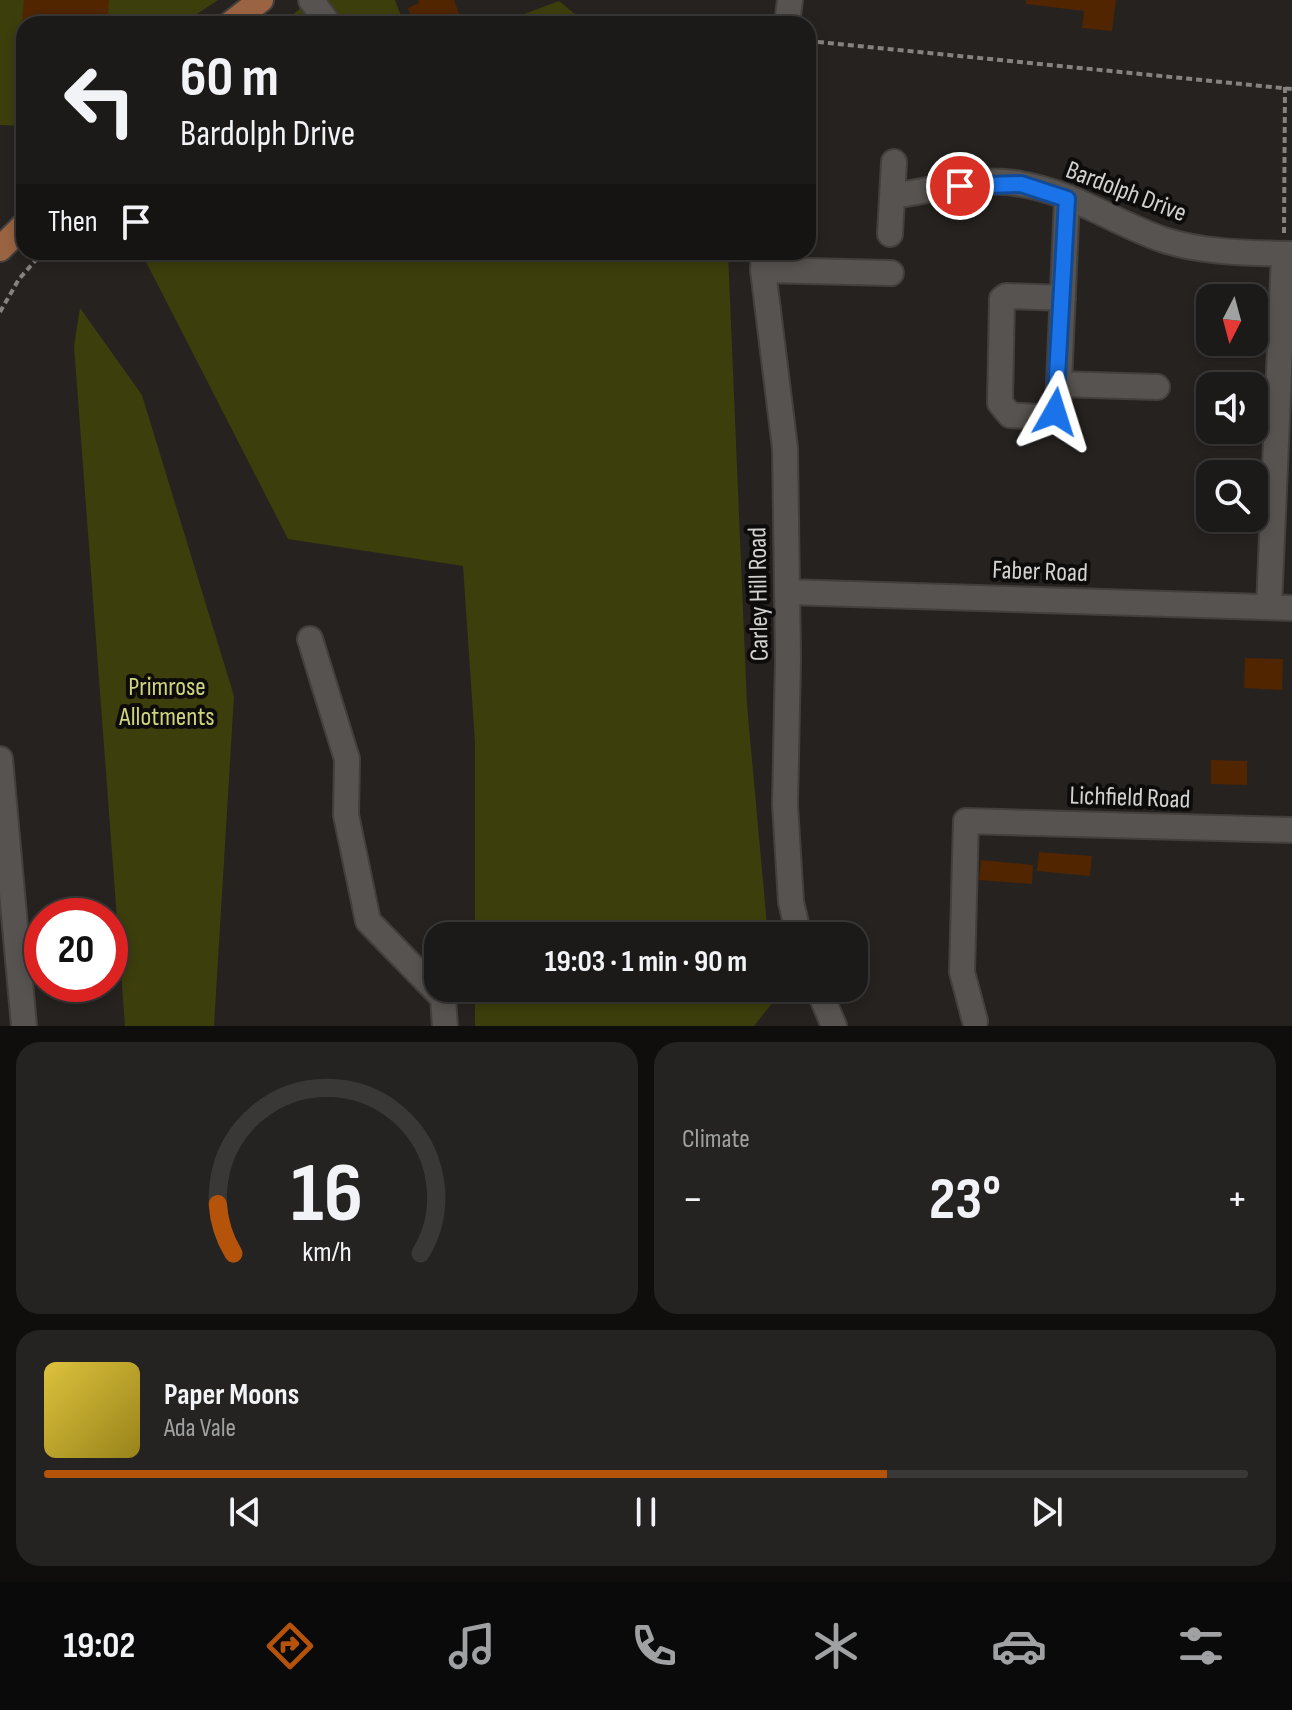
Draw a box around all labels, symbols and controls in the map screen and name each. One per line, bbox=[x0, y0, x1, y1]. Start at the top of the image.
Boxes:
text: 60 m bbox=[180, 45, 279, 112]
icon: left bbox=[48, 48, 152, 152]
text: Bardolph Drive bbox=[180, 113, 355, 156]
pin bbox=[926, 152, 994, 220]
street label: Bardolph Drive bbox=[1061, 155, 1191, 229]
icon: arrive bbox=[938, 164, 982, 208]
icon: arrive bbox=[114, 200, 158, 244]
text: Then bbox=[48, 204, 98, 240]
north arrow bbox=[1196, 284, 1268, 356]
map controls bbox=[1196, 284, 1268, 532]
position arrow bbox=[1013, 370, 1097, 454]
button: sound bbox=[1196, 372, 1268, 444]
button: search bbox=[1196, 460, 1268, 532]
street label: Carley Hill Road bbox=[742, 527, 776, 661]
street label: Faber Road bbox=[992, 555, 1088, 589]
park label: Primrose Allotments bbox=[118, 672, 215, 733]
street label: Lichfield Road bbox=[1069, 780, 1191, 816]
speed limit sign: 20 bbox=[24, 898, 128, 1002]
text: 19:03 · 1 min · 90 m bbox=[545, 944, 747, 980]
text: Climate bbox=[682, 1124, 750, 1155]
text: 16 bbox=[291, 1145, 363, 1245]
text: 23° bbox=[929, 1164, 1001, 1236]
text: − bbox=[682, 1173, 704, 1226]
text: + bbox=[1226, 1173, 1248, 1226]
text: km/h bbox=[302, 1235, 352, 1270]
text: Paper Moons bbox=[164, 1377, 299, 1413]
text: Ada Vale bbox=[164, 1413, 236, 1444]
icon: previous bbox=[223, 1490, 267, 1534]
icon: pause bbox=[624, 1490, 668, 1534]
icon: next bbox=[1025, 1490, 1069, 1534]
icon: directions bbox=[262, 1618, 318, 1674]
icon: music bbox=[444, 1618, 500, 1674]
icon: phone bbox=[626, 1618, 682, 1674]
icon: climate bbox=[808, 1618, 864, 1674]
icon: car bbox=[991, 1618, 1047, 1674]
icon: filters bbox=[1173, 1618, 1229, 1674]
text: 19:02 bbox=[63, 1625, 135, 1668]

